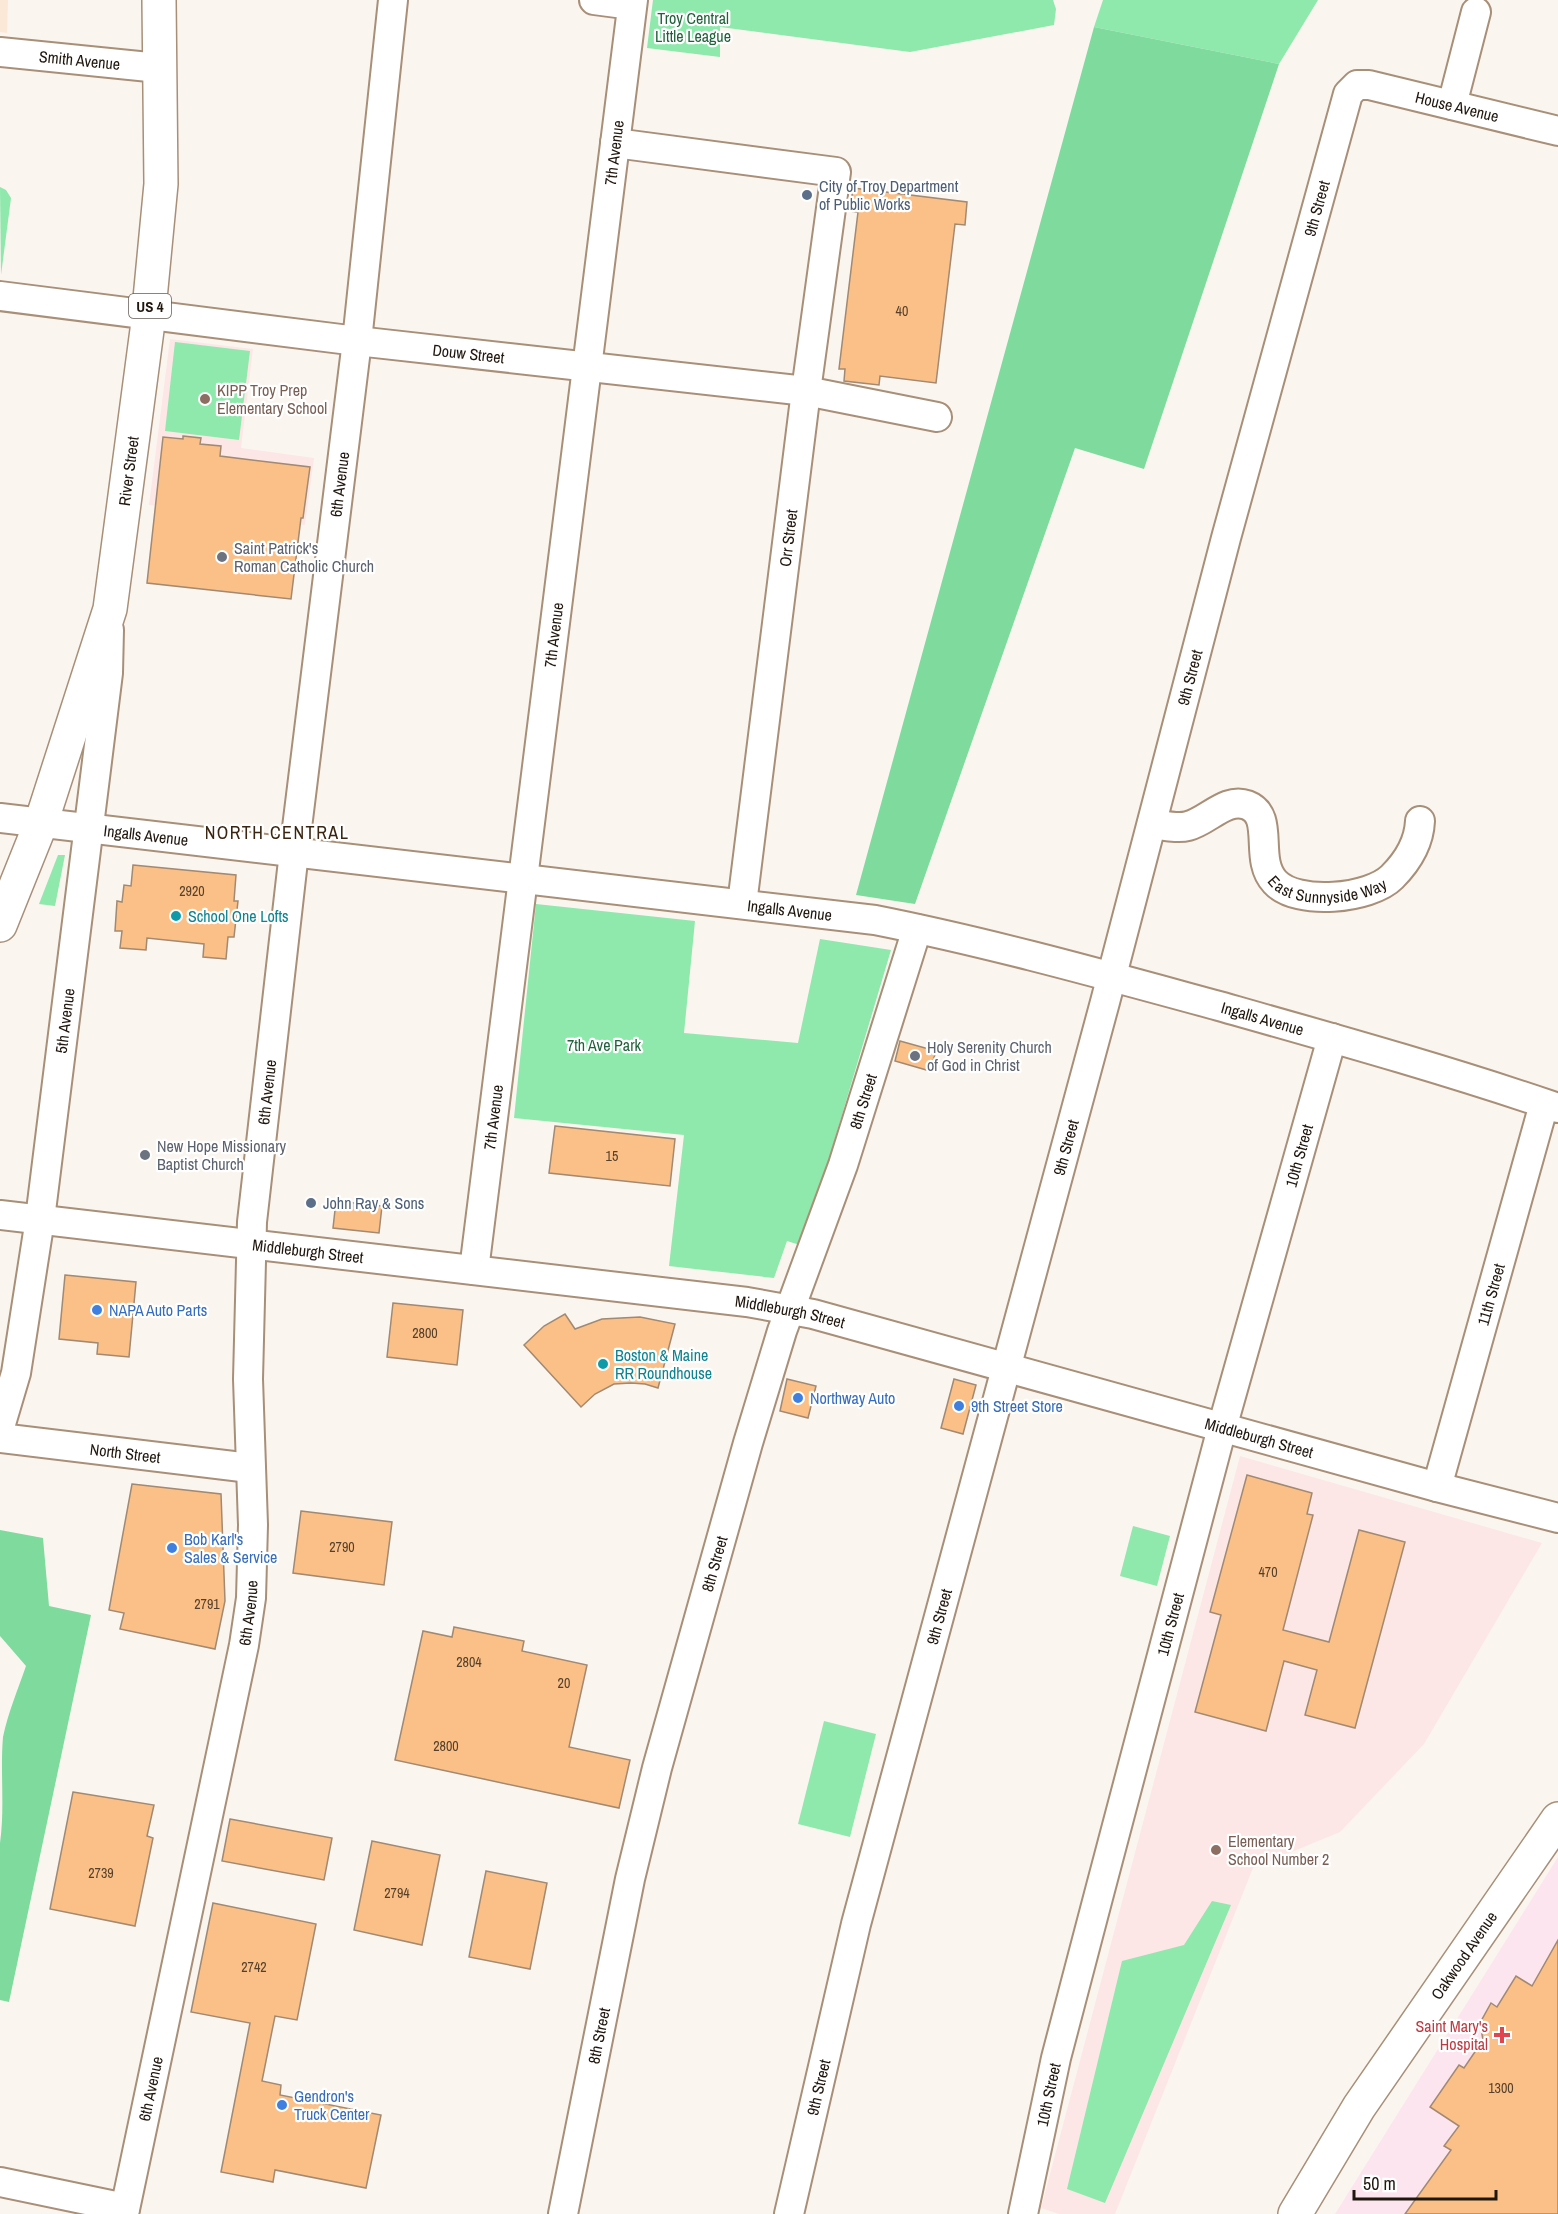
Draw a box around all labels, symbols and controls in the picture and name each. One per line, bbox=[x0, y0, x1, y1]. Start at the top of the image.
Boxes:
park label: Troy Central Little League bbox=[655, 7, 731, 47]
street label: Smith Avenue bbox=[38, 45, 121, 75]
street label: House Avenue bbox=[1413, 86, 1501, 127]
street label: 7th Avenue bbox=[599, 119, 629, 187]
place label: City of Troy Department of Public Works bbox=[819, 175, 959, 215]
street label: 9th Street bbox=[1298, 178, 1335, 239]
marker: City of Troy Department of Public Works bbox=[800, 188, 814, 202]
road number: US 4 bbox=[129, 294, 171, 318]
house number: 40 bbox=[896, 302, 908, 320]
street label: Douw Street bbox=[431, 338, 506, 368]
place label: KIPP Troy Prep Elementary School bbox=[217, 379, 327, 419]
marker: KIPP Troy Prep Elementary School bbox=[198, 392, 212, 406]
street label: River Street bbox=[113, 434, 144, 507]
street label: 6th Avenue bbox=[324, 451, 354, 518]
street label: Orr Street bbox=[774, 508, 802, 568]
place label: Saint Patrick's Roman Catholic Church bbox=[234, 537, 374, 577]
marker: Saint Patrick's Roman Catholic Church bbox=[215, 550, 229, 564]
street label: 7th Avenue bbox=[539, 601, 568, 669]
street label: 9th Street bbox=[1172, 647, 1208, 708]
street label: Ingalls Avenue bbox=[102, 819, 190, 851]
district label: NORTH CENTRAL bbox=[205, 820, 349, 845]
street label: East Sunnyside Way bbox=[1263, 871, 1391, 908]
house number: 2920 bbox=[179, 882, 205, 900]
street label: Ingalls Avenue bbox=[746, 894, 833, 926]
place label: School One Lofts bbox=[188, 905, 289, 927]
marker: School One Lofts bbox=[169, 909, 183, 923]
street label: 5th Avenue bbox=[50, 987, 80, 1055]
street label: Ingalls Avenue bbox=[1219, 996, 1307, 1041]
park label: 7th Ave Park bbox=[567, 1034, 642, 1056]
place label: Holy Serenity Church of God in Christ bbox=[927, 1036, 1052, 1076]
marker: Holy Serenity Church of God in Christ bbox=[908, 1049, 922, 1063]
street label: 6th Avenue bbox=[252, 1058, 281, 1126]
street label: 8th Street bbox=[844, 1071, 882, 1132]
street label: 7th Avenue bbox=[478, 1083, 508, 1151]
street label: 9th Street bbox=[1048, 1117, 1084, 1178]
street label: 10th Street bbox=[1280, 1121, 1318, 1189]
place label: New Hope Missionary Baptist Church bbox=[157, 1135, 286, 1175]
house number: 15 bbox=[606, 1147, 618, 1165]
marker: New Hope Missionary Baptist Church bbox=[138, 1148, 152, 1162]
place label: John Ray & Sons bbox=[323, 1192, 424, 1214]
marker: John Ray & Sons bbox=[304, 1196, 318, 1210]
street label: Middleburgh Street bbox=[251, 1233, 365, 1268]
street label: 11th Street bbox=[1472, 1261, 1510, 1328]
street label: Middleburgh Street bbox=[734, 1290, 848, 1333]
place label: NAPA Auto Parts bbox=[109, 1299, 207, 1321]
marker: NAPA Auto Parts bbox=[90, 1303, 104, 1317]
house number: 2800 bbox=[412, 1324, 438, 1342]
place label: Boston & Maine RR Roundhouse bbox=[615, 1344, 712, 1384]
marker: Boston & Maine RR Roundhouse bbox=[596, 1357, 610, 1371]
place label: Northway Auto bbox=[810, 1387, 895, 1409]
marker: Northway Auto bbox=[791, 1391, 805, 1405]
place label: 9th Street Store bbox=[971, 1395, 1063, 1417]
marker: 9th Street Store bbox=[952, 1399, 966, 1413]
street label: Middleburgh Street bbox=[1202, 1412, 1316, 1463]
street label: North Street bbox=[89, 1438, 162, 1468]
place label: Bob Karl's Sales & Service bbox=[184, 1528, 277, 1568]
street label: 8th Street bbox=[696, 1533, 733, 1594]
house number: 2790 bbox=[329, 1538, 355, 1556]
marker: Bob Karl's Sales & Service bbox=[165, 1541, 179, 1555]
house number: 470 bbox=[1258, 1563, 1278, 1581]
street label: 6th Avenue bbox=[233, 1580, 262, 1647]
street label: 9th Street bbox=[921, 1586, 957, 1647]
street label: 10th Street bbox=[1151, 1590, 1189, 1658]
house number: 2791 bbox=[194, 1595, 220, 1613]
house number: 2804 bbox=[456, 1653, 482, 1671]
house number: 20 bbox=[558, 1674, 570, 1692]
house number: 2800 bbox=[433, 1737, 459, 1755]
place label: Elementary School Number 2 bbox=[1228, 1830, 1329, 1870]
marker: Elementary School Number 2 bbox=[1209, 1843, 1223, 1857]
house number: 2739 bbox=[88, 1864, 114, 1882]
house number: 2794 bbox=[384, 1884, 410, 1902]
street label: Oakwood Avenue bbox=[1426, 1907, 1502, 2004]
house number: 2742 bbox=[241, 1958, 267, 1976]
street label: 8th Street bbox=[582, 2005, 615, 2066]
place label: Saint Mary's Hospital bbox=[1415, 2015, 1488, 2055]
marker: Saint Mary's Hospital bbox=[1493, 2026, 1511, 2044]
street label: 6th Avenue bbox=[133, 2054, 168, 2123]
street label: 9th Street bbox=[801, 2057, 835, 2118]
street label: 10th Street bbox=[1031, 2061, 1066, 2128]
house number: 1300 bbox=[1488, 2079, 1514, 2097]
place label: Gendron's Truck Center bbox=[294, 2085, 370, 2125]
marker: Gendron's Truck Center bbox=[275, 2098, 289, 2112]
scale bar bbox=[1354, 2163, 1496, 2201]
text: 50 m bbox=[1363, 2171, 1396, 2196]

